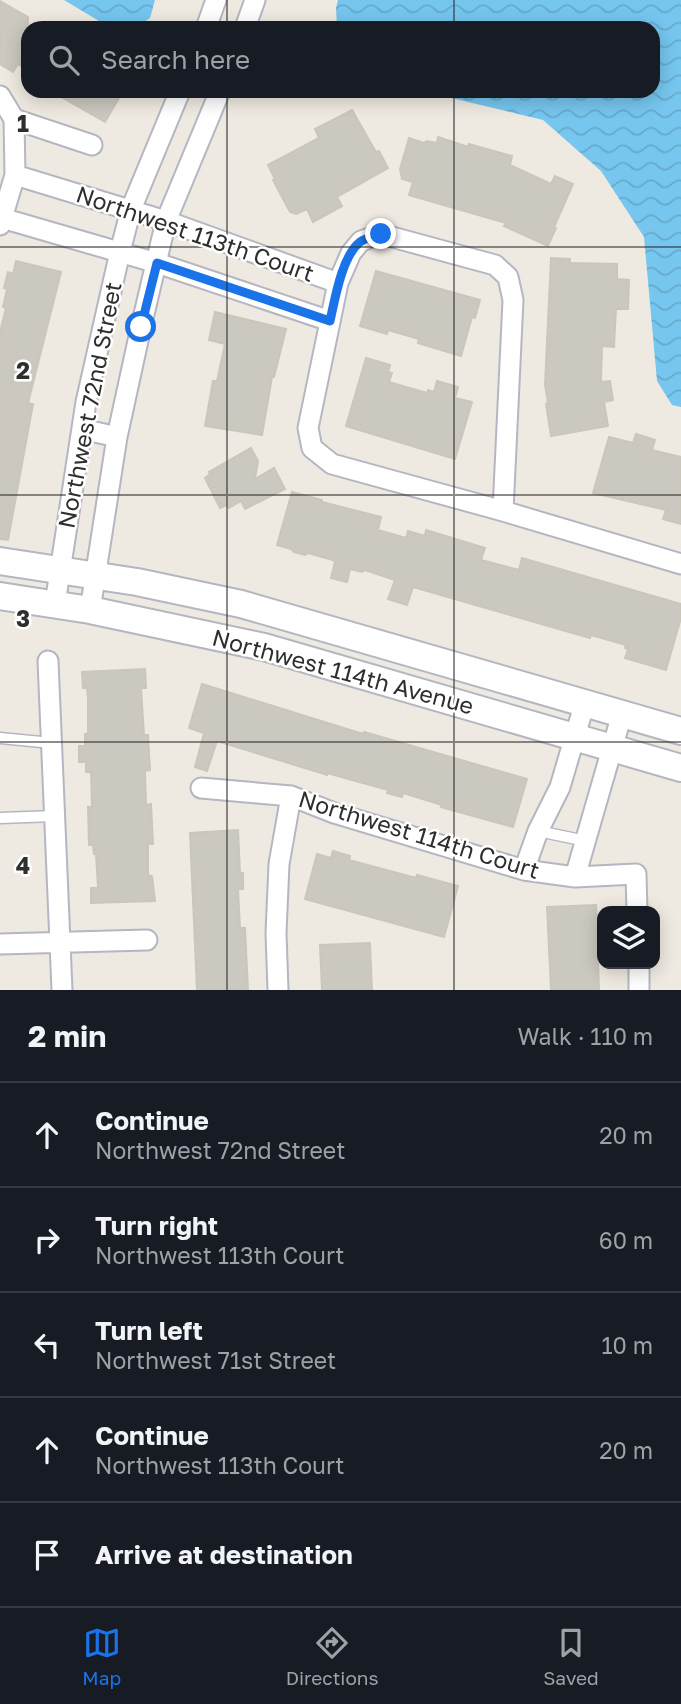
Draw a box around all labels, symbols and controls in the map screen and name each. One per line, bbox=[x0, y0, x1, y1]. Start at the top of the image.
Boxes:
search box bbox=[21, 21, 660, 98]
icon: search bbox=[45, 41, 83, 79]
text: Search here bbox=[101, 44, 250, 75]
text: 1 bbox=[17, 109, 29, 137]
street label: Northwest 113th Court bbox=[73, 179, 318, 287]
route end bbox=[365, 218, 396, 249]
street label: Northwest 72nd Street bbox=[51, 279, 127, 530]
route start bbox=[125, 311, 156, 342]
text: 2 bbox=[16, 356, 30, 384]
text: 3 bbox=[16, 604, 30, 632]
street label: Northwest 114th Avenue bbox=[210, 623, 477, 719]
street label: Northwest 114th Court bbox=[296, 784, 543, 884]
text: 4 bbox=[16, 851, 30, 879]
map controls bbox=[597, 906, 660, 969]
button: layers bbox=[597, 906, 660, 969]
text: 2 min bbox=[28, 1018, 106, 1054]
text: Walk · 110 m bbox=[517, 1022, 653, 1050]
text: Continue bbox=[95, 1105, 209, 1136]
icon: ahead bbox=[28, 1116, 66, 1154]
text: 20 m bbox=[599, 1121, 653, 1149]
text: Northwest 72nd Street bbox=[95, 1136, 345, 1164]
text: Turn right bbox=[95, 1210, 218, 1241]
icon: right bbox=[28, 1221, 66, 1259]
text: 60 m bbox=[599, 1226, 653, 1254]
text: Northwest 113th Court bbox=[95, 1241, 345, 1269]
text: Turn left bbox=[95, 1315, 203, 1346]
icon: left bbox=[28, 1326, 66, 1364]
text: 10 m bbox=[601, 1331, 653, 1359]
text: Northwest 71st Street bbox=[95, 1346, 336, 1374]
text: Continue bbox=[95, 1420, 209, 1451]
icon: ahead bbox=[28, 1431, 66, 1469]
text: 20 m bbox=[599, 1436, 653, 1464]
text: Northwest 113th Court bbox=[95, 1451, 345, 1479]
icon: arrive bbox=[28, 1536, 66, 1574]
text: Arrive at destination bbox=[95, 1539, 353, 1570]
tab: Map bbox=[82, 1624, 121, 1689]
tab: Directions bbox=[286, 1624, 379, 1689]
tab: Saved bbox=[543, 1624, 599, 1689]

